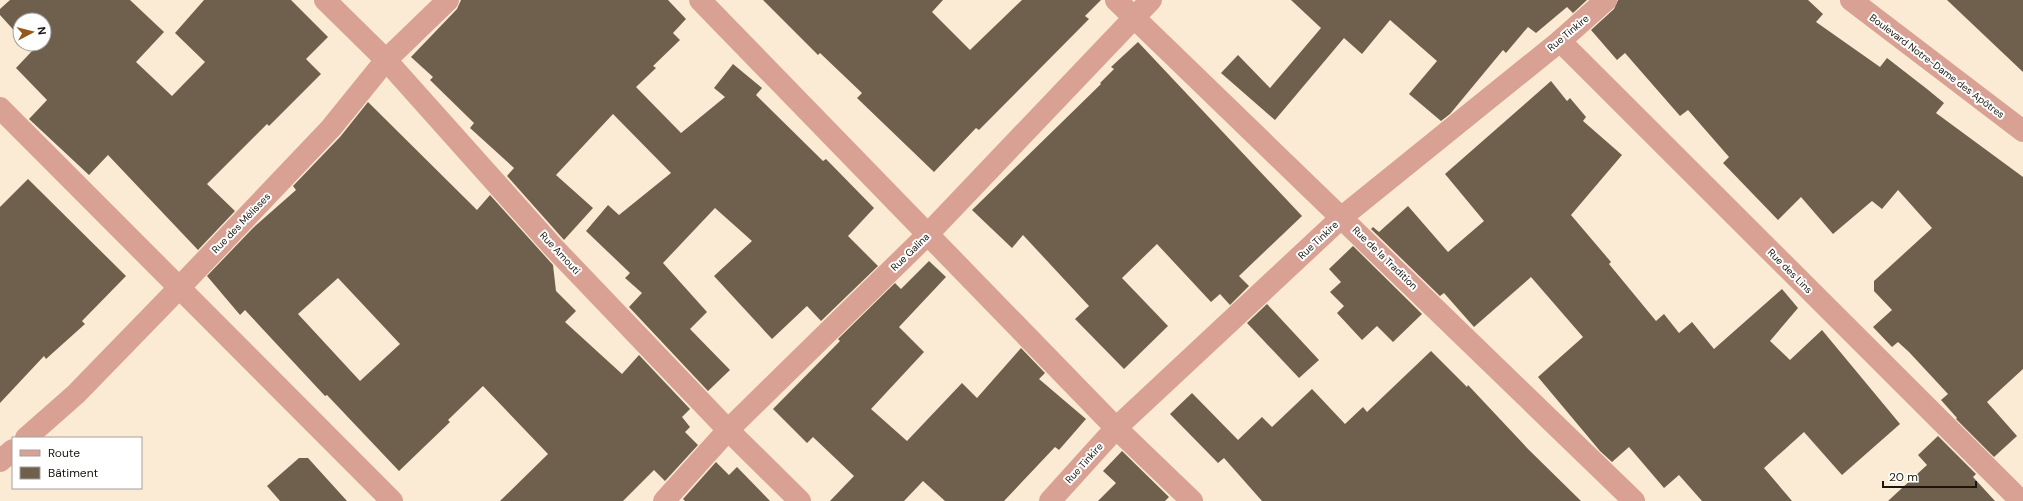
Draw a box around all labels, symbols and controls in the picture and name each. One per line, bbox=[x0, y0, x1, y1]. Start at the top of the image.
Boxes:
street label: Boulevard Notre-Dame des Apôtres bbox=[1867, 11, 2007, 121]
north arrow bbox=[12, 12, 52, 52]
street label: Rue Tinkire bbox=[1545, 12, 1592, 54]
text: N bbox=[34, 26, 49, 36]
street label: Rue des Mélisses bbox=[209, 190, 273, 256]
street label: Rue Tinkire bbox=[1295, 218, 1341, 262]
street label: Rue de la Tradition bbox=[1350, 224, 1421, 293]
street label: Rue Amouti bbox=[537, 229, 583, 277]
street label: Rue Galina bbox=[888, 230, 932, 274]
street label: Rue des Lins bbox=[1765, 246, 1815, 296]
legend bbox=[12, 437, 142, 489]
street label: Rue Tinkire bbox=[1062, 440, 1106, 486]
text: Route bbox=[48, 445, 80, 461]
scale bar bbox=[1883, 463, 1976, 489]
text: Bâtiment bbox=[48, 465, 99, 481]
text: 20 m bbox=[1889, 469, 1918, 485]

